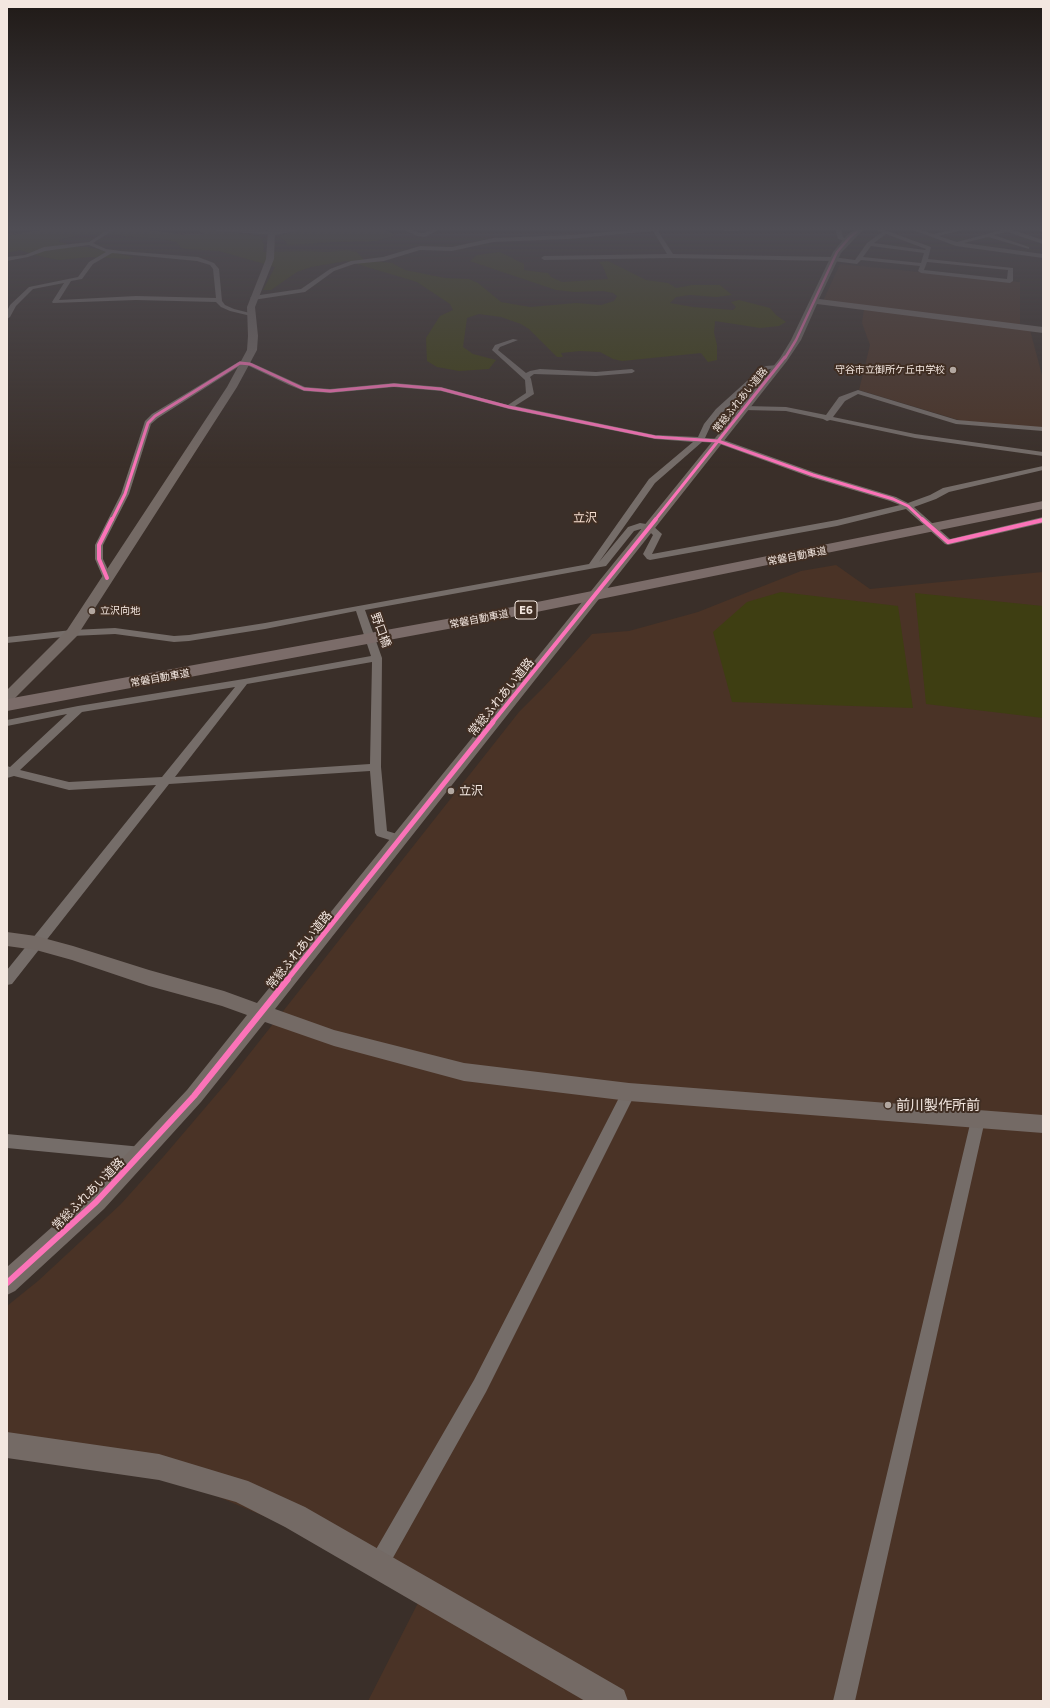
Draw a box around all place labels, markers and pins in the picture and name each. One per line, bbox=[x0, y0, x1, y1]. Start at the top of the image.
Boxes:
place label: 守谷市立御所ケ丘中学校 bbox=[835, 364, 945, 376]
marker: 守谷市立御所ケ丘中学校 bbox=[948, 365, 958, 375]
place label: 立沢向地 bbox=[100, 605, 140, 617]
marker: 立沢向地 bbox=[87, 606, 97, 616]
place label: 立沢 bbox=[459, 784, 483, 798]
marker: 立沢 bbox=[446, 786, 456, 796]
place label: 前川製作所前 bbox=[896, 1097, 980, 1113]
marker: 前川製作所前 bbox=[883, 1100, 893, 1110]

